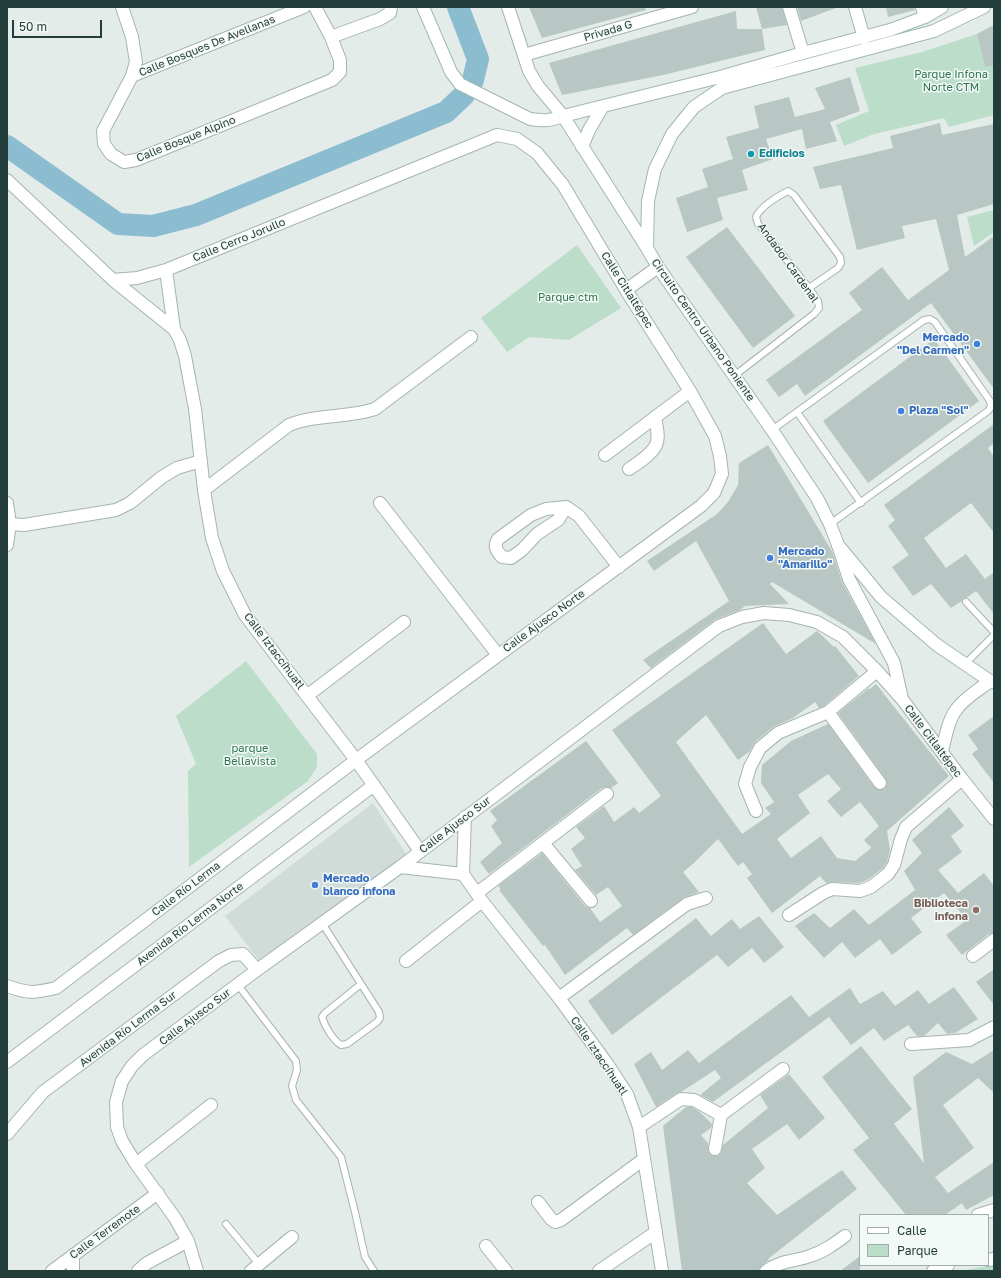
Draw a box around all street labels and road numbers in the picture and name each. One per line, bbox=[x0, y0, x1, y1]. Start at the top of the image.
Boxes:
street label: Calle Bosques De Avellanas bbox=[137, 13, 277, 79]
street label: Privada G bbox=[582, 18, 634, 44]
street label: Calle Bosque Alpino bbox=[134, 113, 238, 165]
street label: Calle Cerro Jorullo bbox=[191, 215, 287, 265]
street label: Andador Cardenal bbox=[755, 221, 821, 305]
street label: Calle Citlaltépec bbox=[598, 249, 656, 331]
street label: Circuito Centro Urbano Poniente bbox=[649, 256, 757, 404]
street label: Calle Ajusco Norte bbox=[500, 587, 588, 655]
street label: Calle Iztaccíhuatl bbox=[241, 610, 307, 692]
street label: Calle Citlaltépec bbox=[901, 702, 965, 780]
street label: Calle Ajusco Sur bbox=[417, 794, 493, 856]
street label: Calle Río Lerma bbox=[149, 859, 223, 919]
street label: Avenida Río Lerma Norte bbox=[134, 880, 246, 968]
street label: Calle Ajusco Sur bbox=[157, 986, 233, 1048]
street label: Avenida Río Lerma Sur bbox=[77, 988, 179, 1070]
street label: Calle Iztaccíhuatl bbox=[568, 1014, 630, 1098]
street label: Calle Terremote bbox=[67, 1202, 143, 1262]

